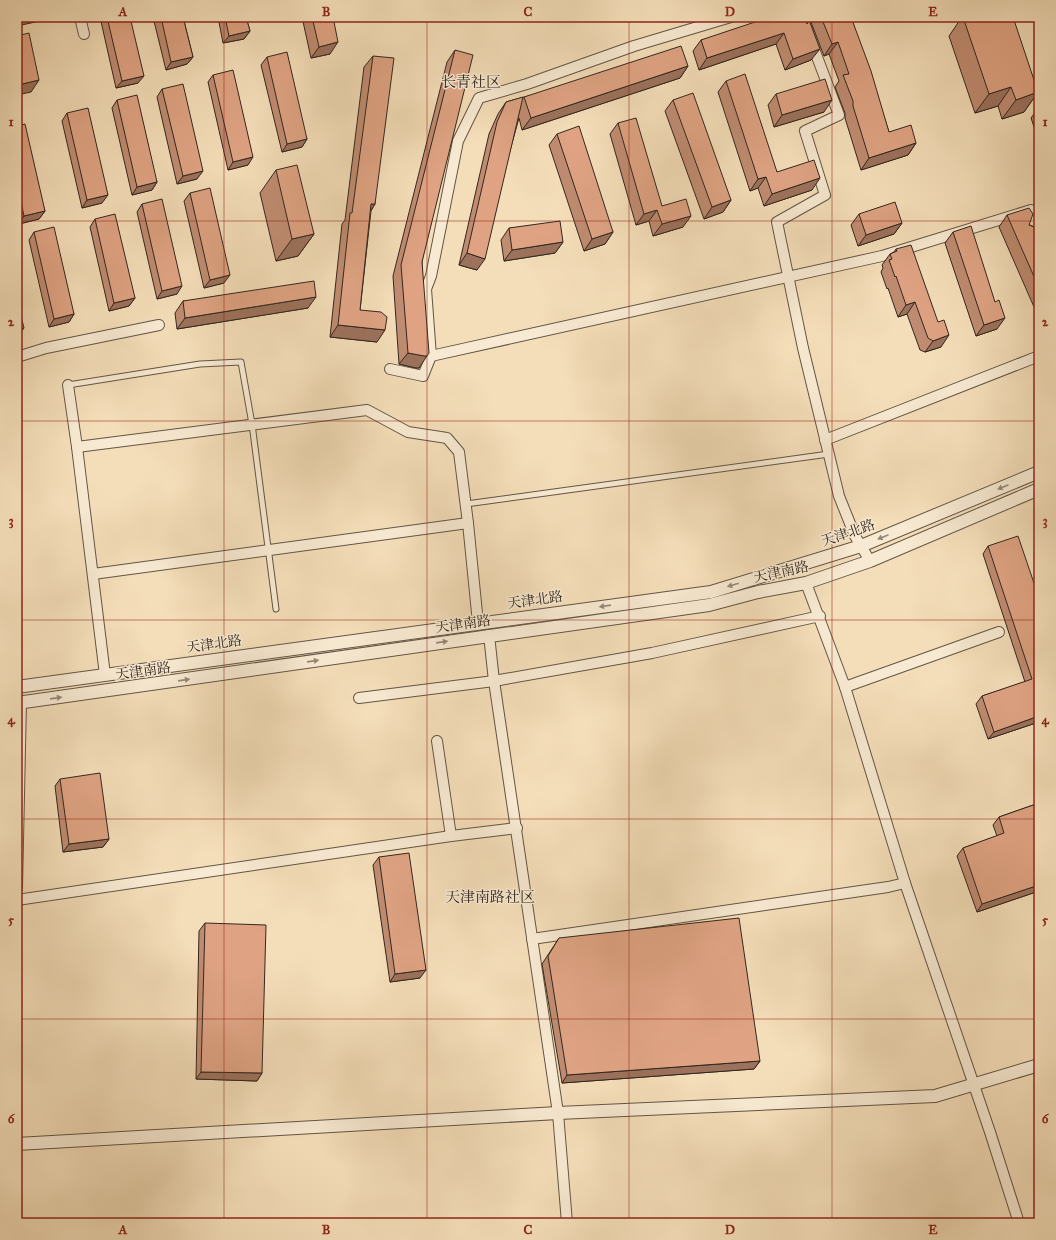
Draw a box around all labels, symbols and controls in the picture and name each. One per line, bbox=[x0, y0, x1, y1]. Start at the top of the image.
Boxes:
text: A bbox=[118, 4, 128, 20]
text: B bbox=[322, 4, 331, 20]
text: C bbox=[524, 4, 533, 20]
text: D bbox=[725, 4, 735, 20]
text: E bbox=[928, 4, 938, 20]
district label: 长青社区 bbox=[441, 73, 501, 91]
text: 1 bbox=[8, 114, 14, 130]
text: 1 bbox=[1042, 114, 1048, 130]
text: 2 bbox=[8, 314, 15, 330]
text: 2 bbox=[1042, 314, 1049, 330]
one-way arrow bbox=[997, 483, 1009, 490]
text: 3 bbox=[8, 513, 14, 529]
text: 3 bbox=[1042, 513, 1048, 529]
street label: 天津北路 bbox=[819, 516, 877, 550]
one-way arrow bbox=[877, 534, 889, 540]
street label: 天津南路 bbox=[752, 558, 810, 586]
one-way arrow bbox=[727, 582, 739, 588]
street label: 天津北路 bbox=[506, 588, 564, 612]
one-way arrow bbox=[599, 603, 611, 609]
street label: 天津南路 bbox=[434, 612, 492, 636]
street label: 天津北路 bbox=[185, 632, 243, 656]
one-way arrow bbox=[436, 639, 448, 645]
one-way arrow bbox=[307, 658, 319, 664]
street label: 天津南路 bbox=[114, 659, 172, 683]
one-way arrow bbox=[178, 677, 191, 683]
one-way arrow bbox=[50, 695, 62, 701]
text: 4 bbox=[7, 712, 15, 728]
text: 4 bbox=[1041, 712, 1049, 728]
district label: 天津南路社区 bbox=[445, 888, 535, 906]
text: 5 bbox=[8, 912, 15, 928]
text: 5 bbox=[1042, 912, 1049, 928]
text: 6 bbox=[8, 1111, 16, 1127]
text: 6 bbox=[1042, 1111, 1050, 1127]
text: A bbox=[118, 1222, 128, 1238]
text: B bbox=[322, 1222, 331, 1238]
text: C bbox=[524, 1222, 533, 1238]
text: D bbox=[725, 1222, 735, 1238]
text: E bbox=[928, 1222, 938, 1238]

